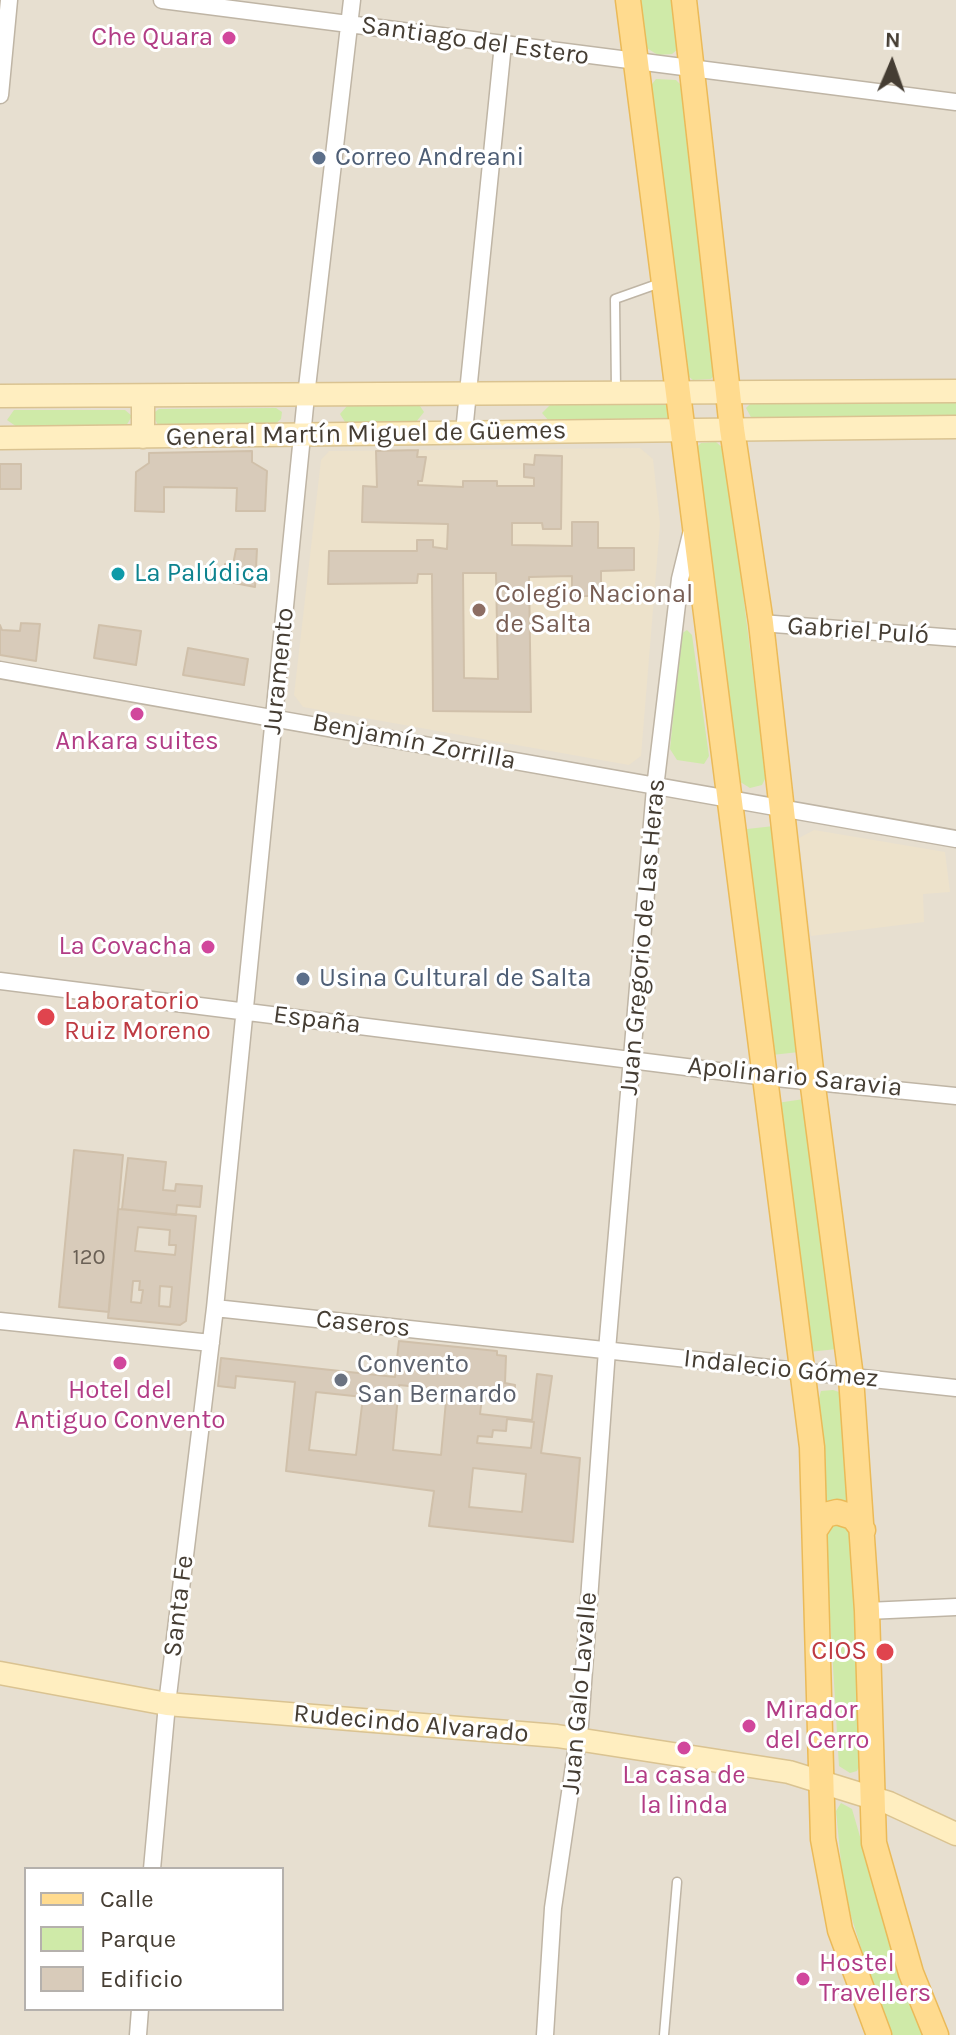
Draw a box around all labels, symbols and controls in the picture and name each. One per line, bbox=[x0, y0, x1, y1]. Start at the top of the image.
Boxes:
street label: Santiago del Estero bbox=[359, 10, 591, 72]
place label: Che Quara bbox=[91, 22, 213, 54]
north arrow bbox=[852, 24, 932, 104]
text: N bbox=[884, 27, 901, 53]
marker: Che Quara bbox=[220, 29, 238, 47]
place label: Correo Andreani bbox=[335, 142, 524, 174]
marker: Correo Andreani bbox=[310, 149, 328, 167]
street label: General Martín Miguel de Güemes bbox=[165, 415, 567, 453]
place label: La Palúdica bbox=[134, 558, 269, 590]
marker: La Palúdica bbox=[109, 565, 127, 583]
place label: Colegio Nacional de Salta bbox=[495, 579, 693, 640]
marker: Colegio Nacional de Salta bbox=[470, 601, 488, 619]
street label: Juramento bbox=[257, 606, 301, 736]
street label: Gabriel Puló bbox=[786, 610, 930, 652]
marker: Ankara suites bbox=[128, 705, 146, 723]
street label: Benjamín Zorrilla bbox=[310, 707, 518, 777]
place label: Ankara suites bbox=[55, 726, 219, 758]
street label: Juan Gregorio de Las Heras bbox=[614, 777, 672, 1097]
place label: La Covacha bbox=[58, 931, 192, 963]
marker: La Covacha bbox=[199, 938, 217, 956]
place label: Usina Cultural de Salta bbox=[319, 963, 592, 995]
marker: Usina Cultural de Salta bbox=[294, 970, 312, 988]
place label: Laboratorio Ruiz Moreno bbox=[64, 986, 211, 1048]
street label: España bbox=[272, 999, 362, 1041]
marker: Laboratorio Ruiz Moreno bbox=[35, 1006, 57, 1028]
street label: Apolinario Saravia bbox=[686, 1050, 904, 1104]
house number: 120 bbox=[72, 1245, 106, 1271]
street label: Caseros bbox=[314, 1304, 412, 1344]
street label: Indalecio Gómez bbox=[682, 1343, 880, 1395]
place label: Convento San Bernardo bbox=[357, 1349, 517, 1410]
marker: Hotel del Antiguo Convento bbox=[111, 1354, 129, 1372]
marker: Convento San Bernardo bbox=[332, 1371, 350, 1389]
place label: Hotel del Antiguo Convento bbox=[15, 1375, 225, 1436]
street label: Santa Fe bbox=[157, 1553, 201, 1659]
street label: Juan Galo Lavalle bbox=[556, 1591, 604, 1795]
place label: CIOS bbox=[811, 1636, 867, 1668]
marker: CIOS bbox=[874, 1641, 896, 1663]
place label: Mirador del Cerro bbox=[765, 1695, 870, 1756]
street label: Rudecindo Alvarado bbox=[292, 1698, 530, 1750]
marker: Mirador del Cerro bbox=[740, 1717, 758, 1735]
marker: La casa de la linda bbox=[675, 1739, 693, 1757]
place label: La casa de la linda bbox=[622, 1760, 746, 1822]
legend bbox=[24, 1867, 284, 2011]
text: Calle bbox=[100, 1885, 154, 1913]
text: Parque bbox=[100, 1925, 176, 1953]
place label: Hostel Travellers bbox=[819, 1948, 931, 2010]
text: Edificio bbox=[100, 1965, 183, 1993]
marker: Hostel Travellers bbox=[794, 1970, 812, 1988]

